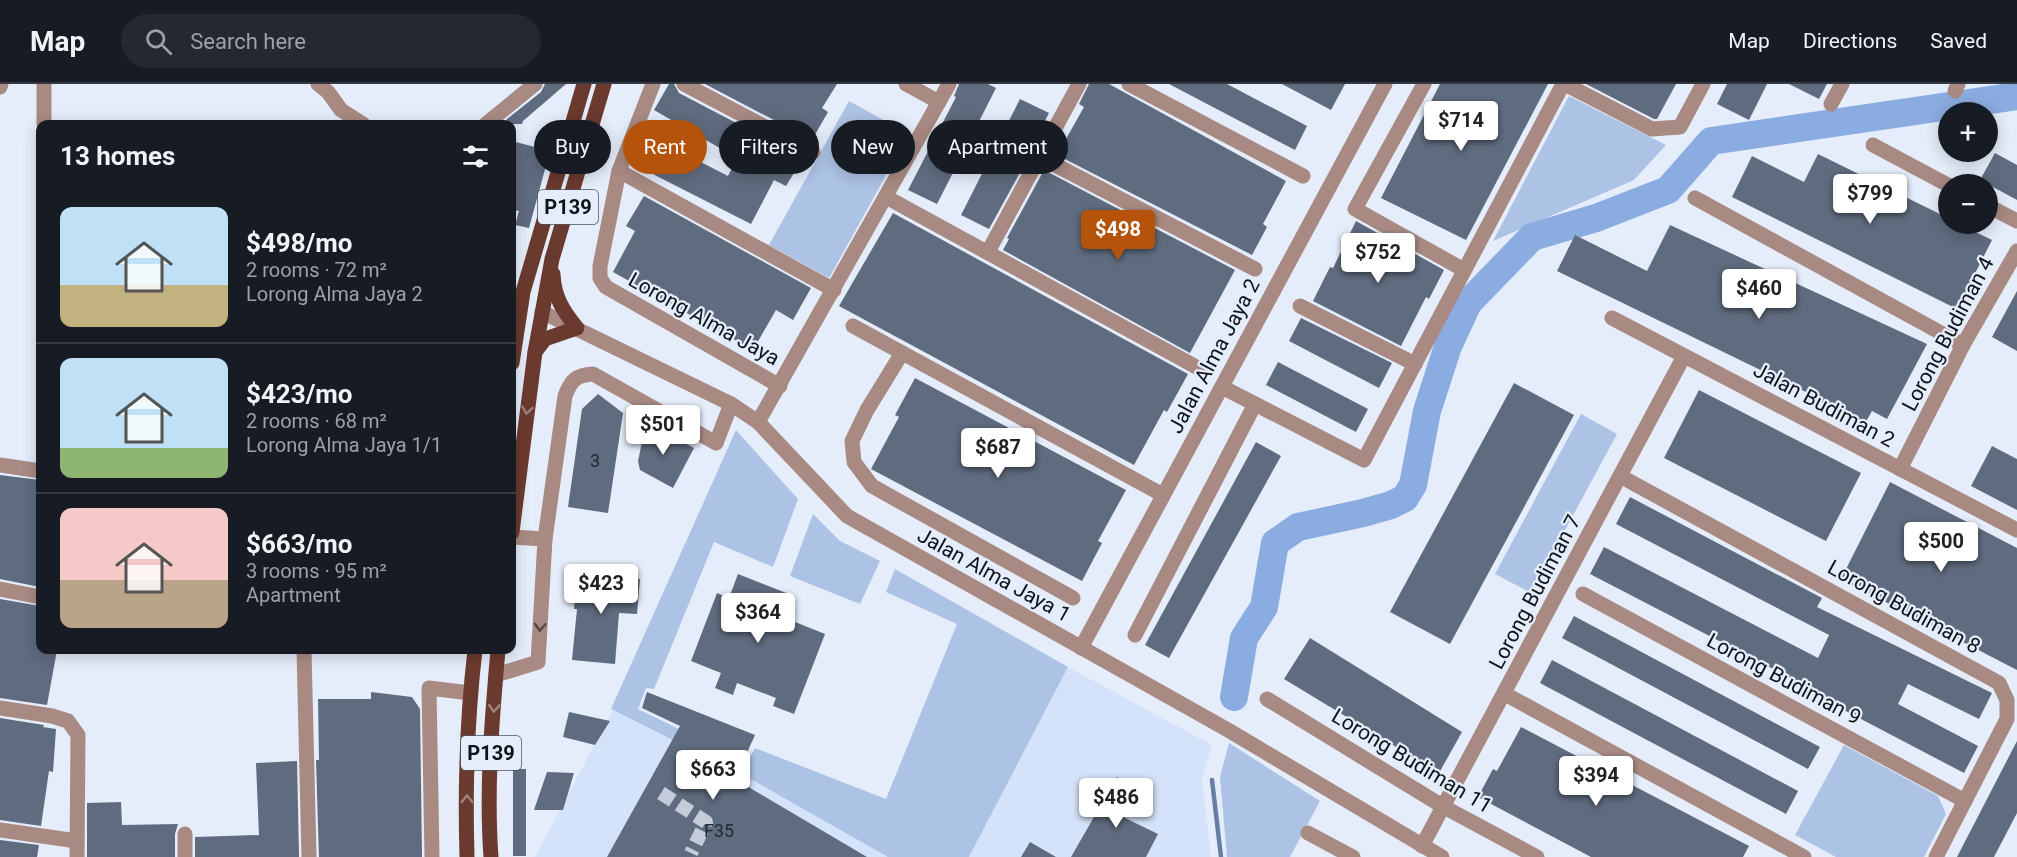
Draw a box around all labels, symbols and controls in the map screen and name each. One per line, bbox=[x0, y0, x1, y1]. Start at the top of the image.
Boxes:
search box bbox=[121, 14, 541, 68]
text: Map bbox=[30, 25, 85, 58]
icon: search bbox=[142, 25, 175, 58]
text: Search here bbox=[190, 29, 306, 54]
text: Map bbox=[1728, 29, 1770, 53]
text: Directions bbox=[1803, 29, 1897, 53]
text: Saved bbox=[1930, 29, 1987, 53]
pin: $714 bbox=[1425, 101, 1497, 152]
map controls bbox=[1938, 102, 1998, 234]
button: + bbox=[1938, 102, 1998, 162]
text: $714 bbox=[1438, 108, 1484, 132]
chip: Buy bbox=[534, 120, 611, 174]
chip: Rent bbox=[623, 120, 707, 174]
chip: Filters bbox=[719, 120, 819, 174]
chip: New bbox=[831, 120, 915, 174]
chip: Apartment bbox=[927, 120, 1068, 174]
icon: filters bbox=[459, 140, 492, 173]
text: 13 homes bbox=[60, 141, 175, 171]
pin: $799 bbox=[1834, 174, 1906, 225]
button: − bbox=[1938, 174, 1998, 234]
text: $799 bbox=[1847, 181, 1893, 205]
road number: P139 bbox=[538, 190, 598, 224]
pin: $498 bbox=[1082, 210, 1154, 261]
text: $498 bbox=[1095, 217, 1141, 241]
text: $498/mo bbox=[246, 228, 353, 258]
icon: home bbox=[108, 231, 180, 303]
pin: $752 bbox=[1342, 233, 1414, 284]
text: $752 bbox=[1355, 240, 1401, 264]
street label: Lorong Budiman 4 bbox=[1897, 253, 1999, 415]
text: 2 rooms · 72 m² bbox=[246, 258, 387, 282]
street label: Lorong Alma Jaya bbox=[624, 268, 784, 370]
pin: $460 bbox=[1723, 269, 1795, 320]
street label: Jalan Alma Jaya 2 bbox=[1163, 275, 1265, 437]
text: $460 bbox=[1736, 276, 1782, 300]
text: Lorong Alma Jaya 2 bbox=[246, 282, 423, 306]
street label: Jalan Budiman 2 bbox=[1749, 358, 1899, 452]
text: $423/mo bbox=[246, 379, 353, 409]
icon: home bbox=[108, 382, 180, 454]
one-way arrow bbox=[521, 405, 533, 414]
pin: $501 bbox=[627, 405, 699, 456]
text: 2 rooms · 68 m² bbox=[246, 409, 387, 433]
text: $501 bbox=[640, 412, 686, 436]
pin: $687 bbox=[962, 428, 1034, 479]
text: Lorong Alma Jaya 1/1 bbox=[246, 433, 442, 457]
text: $687 bbox=[975, 435, 1021, 459]
house number: 3 bbox=[590, 450, 600, 471]
street label: Lorong Budiman 7 bbox=[1484, 511, 1586, 673]
pin: $500 bbox=[1905, 522, 1977, 573]
street label: Jalan Alma Jaya 1 bbox=[913, 523, 1075, 627]
text: $663/mo bbox=[246, 529, 353, 559]
text: $500 bbox=[1918, 529, 1964, 553]
icon: home bbox=[108, 532, 180, 604]
street label: Lorong Budiman 8 bbox=[1823, 555, 1985, 659]
text: 3 rooms · 95 m² bbox=[246, 559, 387, 583]
pin: $423 bbox=[565, 564, 637, 615]
text: $423 bbox=[578, 571, 624, 595]
text: Apartment bbox=[246, 583, 341, 607]
pin: $364 bbox=[722, 593, 794, 644]
text: $364 bbox=[735, 600, 781, 624]
one-way arrow bbox=[534, 623, 547, 632]
street label: Lorong Budiman 9 bbox=[1703, 628, 1865, 730]
one-way arrow bbox=[487, 703, 500, 712]
street label: Lorong Budiman 11 bbox=[1328, 704, 1496, 818]
road number: P139 bbox=[461, 736, 521, 770]
pin: $663 bbox=[677, 750, 749, 801]
pin: $394 bbox=[1560, 756, 1632, 807]
text: $663 bbox=[690, 757, 736, 781]
text: $394 bbox=[1573, 763, 1619, 787]
pin: $486 bbox=[1080, 778, 1152, 829]
text: $486 bbox=[1093, 785, 1139, 809]
one-way arrow bbox=[461, 794, 473, 803]
house number: F35 bbox=[704, 820, 734, 841]

